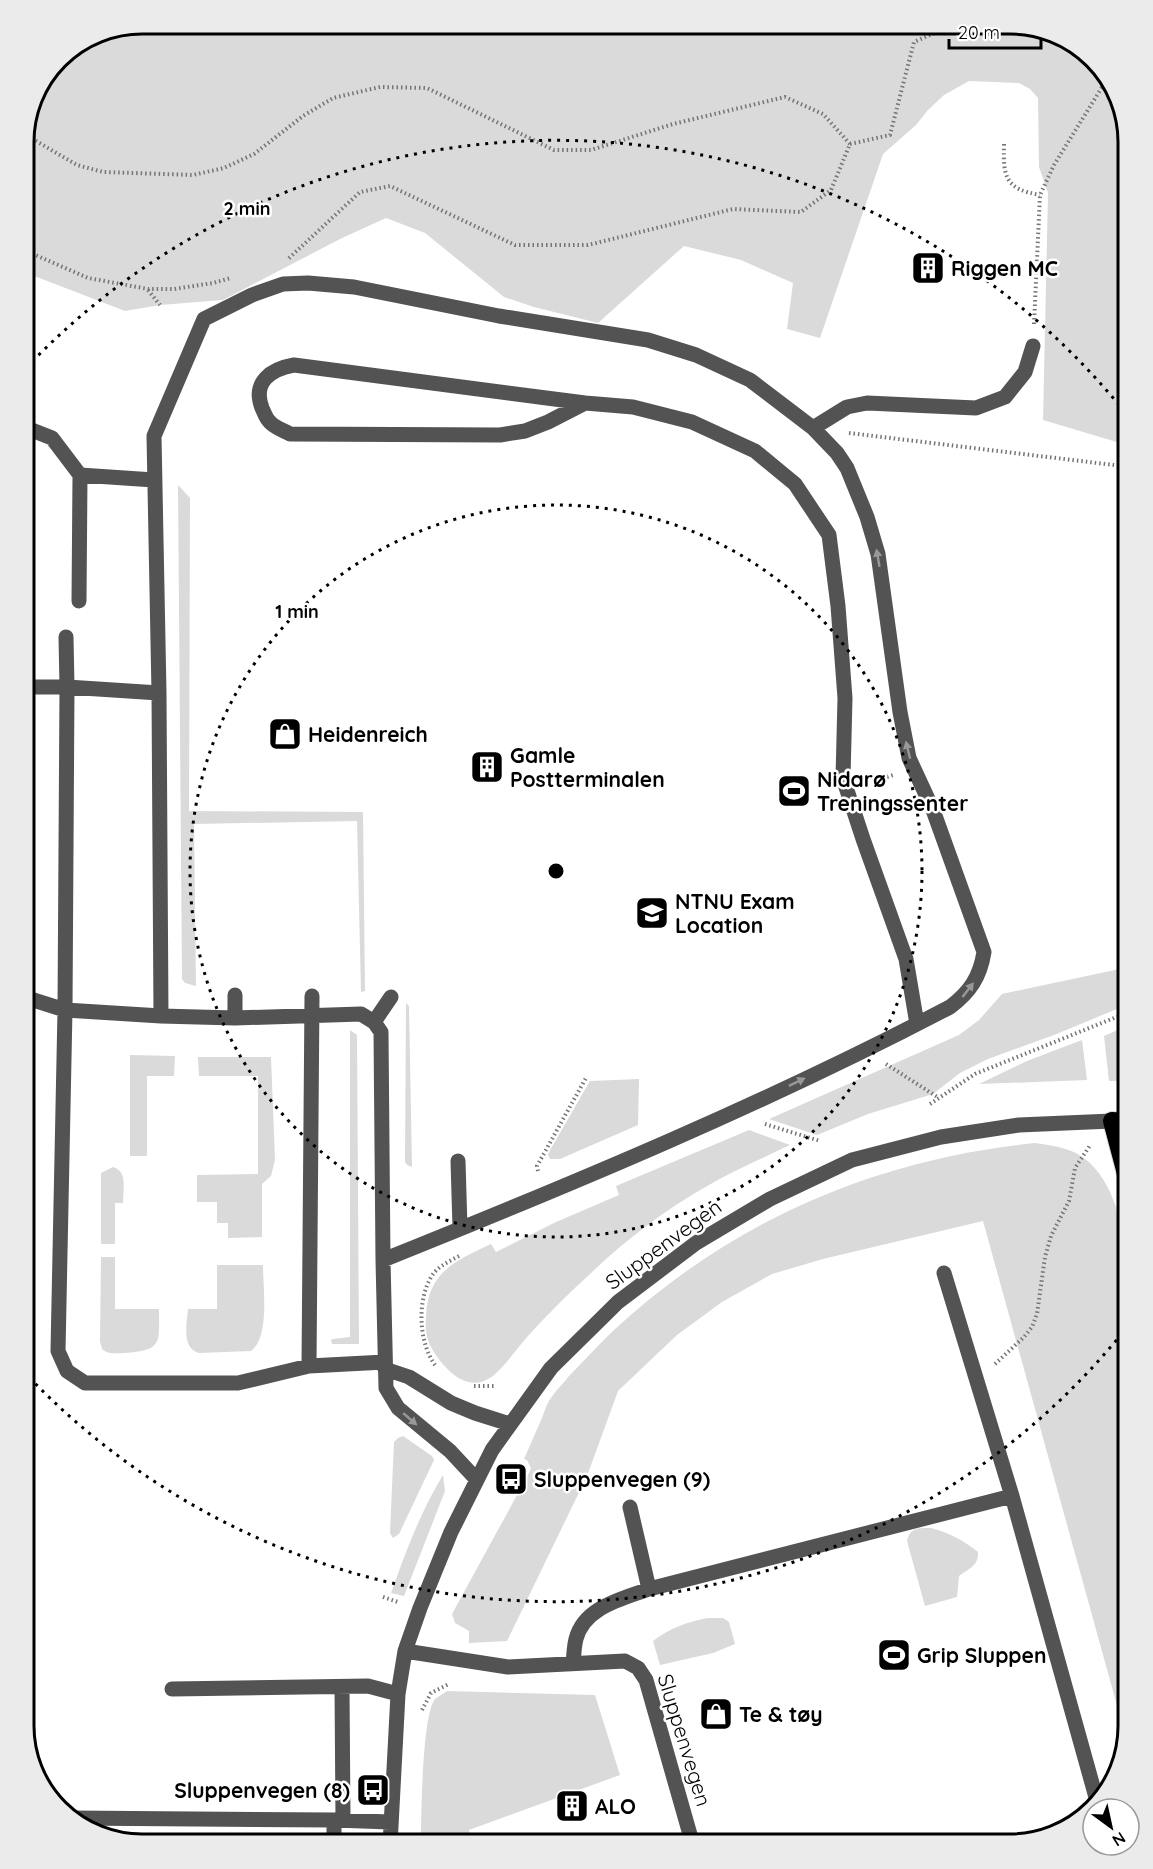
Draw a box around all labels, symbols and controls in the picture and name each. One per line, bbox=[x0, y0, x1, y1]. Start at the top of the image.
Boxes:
scale bar bbox=[949, 12, 1040, 50]
text: 20 m bbox=[958, 21, 1000, 44]
text: 2 min bbox=[224, 197, 270, 220]
building icon: Riggen MC bbox=[910, 250, 946, 286]
place label: Riggen MC bbox=[951, 255, 1058, 281]
one-way arrow bbox=[873, 548, 882, 567]
text: 1 min bbox=[275, 600, 319, 623]
shop icon: Heidenreich bbox=[267, 716, 303, 752]
place label: Heidenreich bbox=[308, 721, 428, 747]
one-way arrow bbox=[902, 741, 912, 759]
place label: Gamle Postterminalen bbox=[510, 742, 665, 792]
building icon: Gamle Postterminalen bbox=[469, 749, 505, 785]
place label: Nidarø Treningssenter bbox=[817, 766, 968, 816]
sports icon: Nidarø Treningssenter bbox=[776, 773, 812, 809]
centre of rings bbox=[546, 861, 566, 881]
place label: NTNU Exam Location bbox=[675, 888, 795, 938]
school or university icon: NTNU Exam Location bbox=[634, 895, 670, 931]
one-way arrow bbox=[961, 982, 974, 998]
one-way arrow bbox=[789, 1077, 806, 1086]
street label: Sluppenvegen bbox=[600, 1193, 726, 1295]
one-way arrow bbox=[402, 1412, 417, 1425]
bus stop icon: Sluppenvegen (9) bbox=[493, 1461, 529, 1497]
place label: Sluppenvegen (9) bbox=[534, 1466, 710, 1492]
sports icon: Grip Sluppen bbox=[876, 1637, 912, 1673]
place label: Grip Sluppen bbox=[917, 1642, 1046, 1668]
street label: Sluppenvegen bbox=[652, 1671, 718, 1809]
shop icon: Te & tøy bbox=[698, 1696, 734, 1732]
place label: Te & tøy bbox=[739, 1701, 823, 1727]
bus stop icon: Sluppenvegen (8) bbox=[355, 1772, 391, 1808]
place label: Sluppenvegen (8) bbox=[174, 1777, 350, 1803]
building icon: ALO bbox=[554, 1788, 590, 1824]
place label: ALO bbox=[595, 1793, 636, 1819]
north arrow bbox=[1081, 1797, 1141, 1857]
text: N bbox=[1109, 1828, 1130, 1851]

